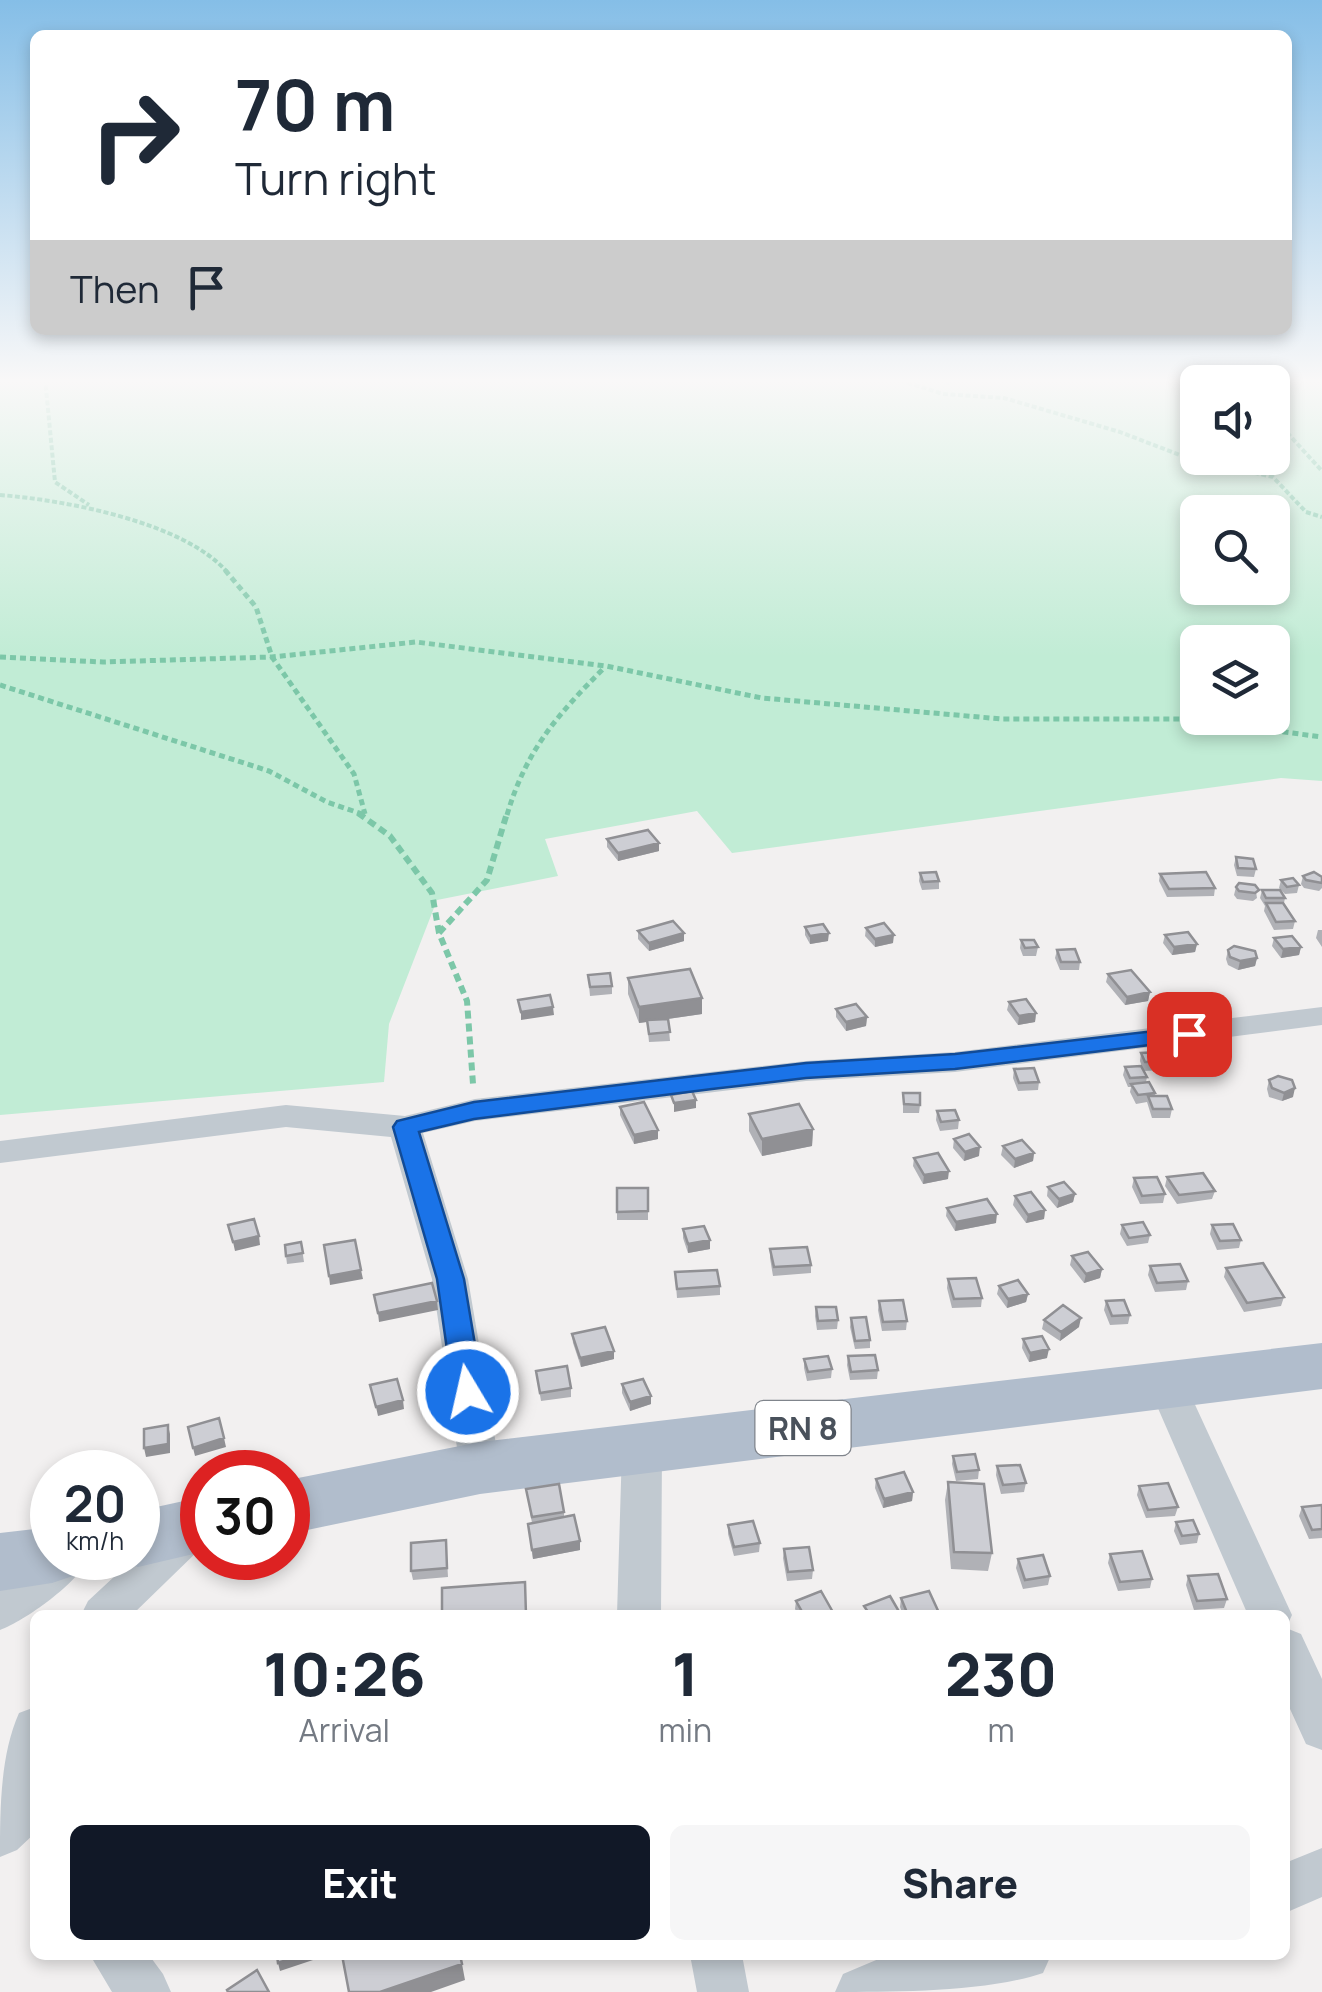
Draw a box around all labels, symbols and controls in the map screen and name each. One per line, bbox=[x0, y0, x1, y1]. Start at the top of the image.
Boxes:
text: 70 m bbox=[235, 56, 395, 152]
icon: right bbox=[70, 70, 200, 200]
text: Turn right bbox=[235, 147, 436, 209]
icon: arrive bbox=[179, 260, 234, 315]
text: Then bbox=[70, 262, 159, 314]
map controls bbox=[1180, 365, 1290, 735]
button: sound bbox=[1180, 365, 1290, 475]
button: search bbox=[1180, 495, 1290, 605]
button: layers bbox=[1180, 625, 1290, 735]
pin bbox=[1147, 992, 1232, 1077]
icon: arrive bbox=[1162, 1007, 1217, 1062]
position arrow bbox=[416, 1340, 520, 1444]
road number: RN 8 bbox=[756, 1401, 850, 1455]
speed limit sign: 30 bbox=[180, 1450, 310, 1580]
text: 20 bbox=[64, 1469, 126, 1537]
text: km/h bbox=[66, 1523, 124, 1558]
text: 10:26 bbox=[263, 1632, 426, 1714]
text: 1 bbox=[672, 1632, 699, 1714]
text: 230 bbox=[945, 1632, 1057, 1714]
text: Arrival bbox=[299, 1708, 390, 1752]
text: min bbox=[658, 1708, 712, 1752]
text: m bbox=[987, 1708, 1015, 1752]
button: Exit bbox=[70, 1825, 650, 1940]
button: Share bbox=[670, 1825, 1250, 1940]

